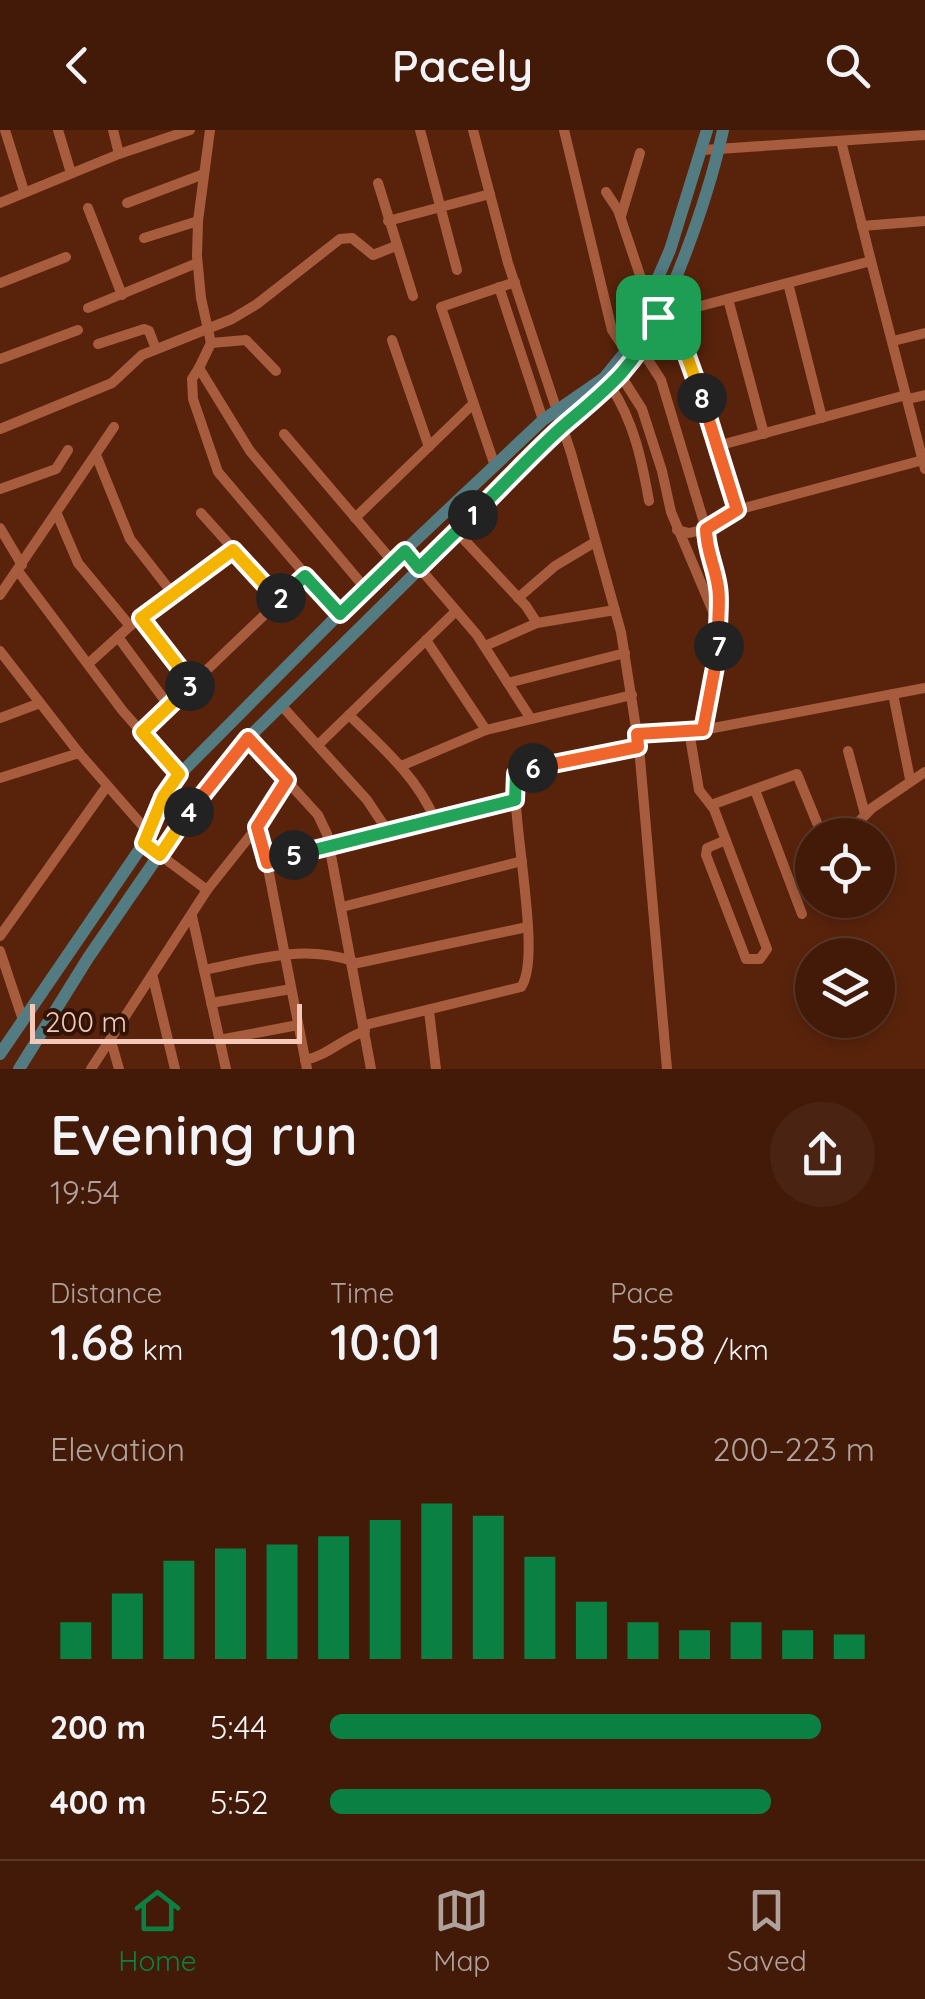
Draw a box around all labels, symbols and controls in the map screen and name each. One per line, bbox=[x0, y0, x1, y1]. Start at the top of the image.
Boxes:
text: Pacely bbox=[392, 37, 533, 93]
icon: back bbox=[50, 38, 105, 93]
icon: search bbox=[820, 38, 875, 93]
pin bbox=[616, 275, 701, 360]
icon: arrive bbox=[631, 290, 686, 345]
pin: 8 bbox=[677, 373, 727, 423]
text: 8 bbox=[694, 380, 710, 415]
pin: 1 bbox=[448, 490, 498, 540]
text: 1 bbox=[468, 497, 478, 532]
pin: 2 bbox=[256, 573, 306, 623]
text: 2 bbox=[273, 580, 289, 615]
pin: 7 bbox=[694, 621, 744, 671]
text: 7 bbox=[711, 628, 727, 663]
pin: 3 bbox=[165, 661, 215, 711]
text: 3 bbox=[182, 668, 198, 703]
pin: 6 bbox=[508, 743, 558, 793]
text: 6 bbox=[525, 750, 541, 785]
pin: 4 bbox=[164, 787, 214, 837]
text: 4 bbox=[181, 794, 197, 829]
map controls bbox=[795, 818, 895, 1038]
button: locate bbox=[795, 818, 895, 918]
pin: 5 bbox=[269, 830, 319, 880]
text: 5 bbox=[286, 837, 302, 872]
button: layers bbox=[795, 938, 895, 1038]
scale bar bbox=[30, 999, 302, 1044]
text: 200 m bbox=[45, 1004, 127, 1039]
text: Evening run bbox=[50, 1100, 358, 1169]
button: share bbox=[770, 1102, 875, 1207]
text: 19:54 bbox=[50, 1172, 120, 1212]
text: Distance bbox=[50, 1275, 162, 1310]
text: Time bbox=[330, 1275, 394, 1310]
text: Pace bbox=[610, 1275, 674, 1310]
text: 1.68 bbox=[50, 1310, 135, 1373]
text: 10:01 bbox=[330, 1310, 441, 1373]
text: 5:58 bbox=[610, 1310, 706, 1373]
text: km bbox=[135, 1332, 183, 1367]
text: /km bbox=[706, 1332, 769, 1367]
text: Elevation bbox=[50, 1429, 185, 1469]
text: 200–223 m bbox=[713, 1429, 875, 1469]
text: 200 m bbox=[50, 1707, 146, 1747]
text: 5:44 bbox=[210, 1707, 267, 1747]
text: 400 m bbox=[50, 1782, 147, 1822]
text: 5:52 bbox=[210, 1782, 269, 1822]
tab: Home bbox=[118, 1883, 197, 1978]
tab: Map bbox=[433, 1883, 490, 1978]
tab: Saved bbox=[727, 1883, 807, 1978]

